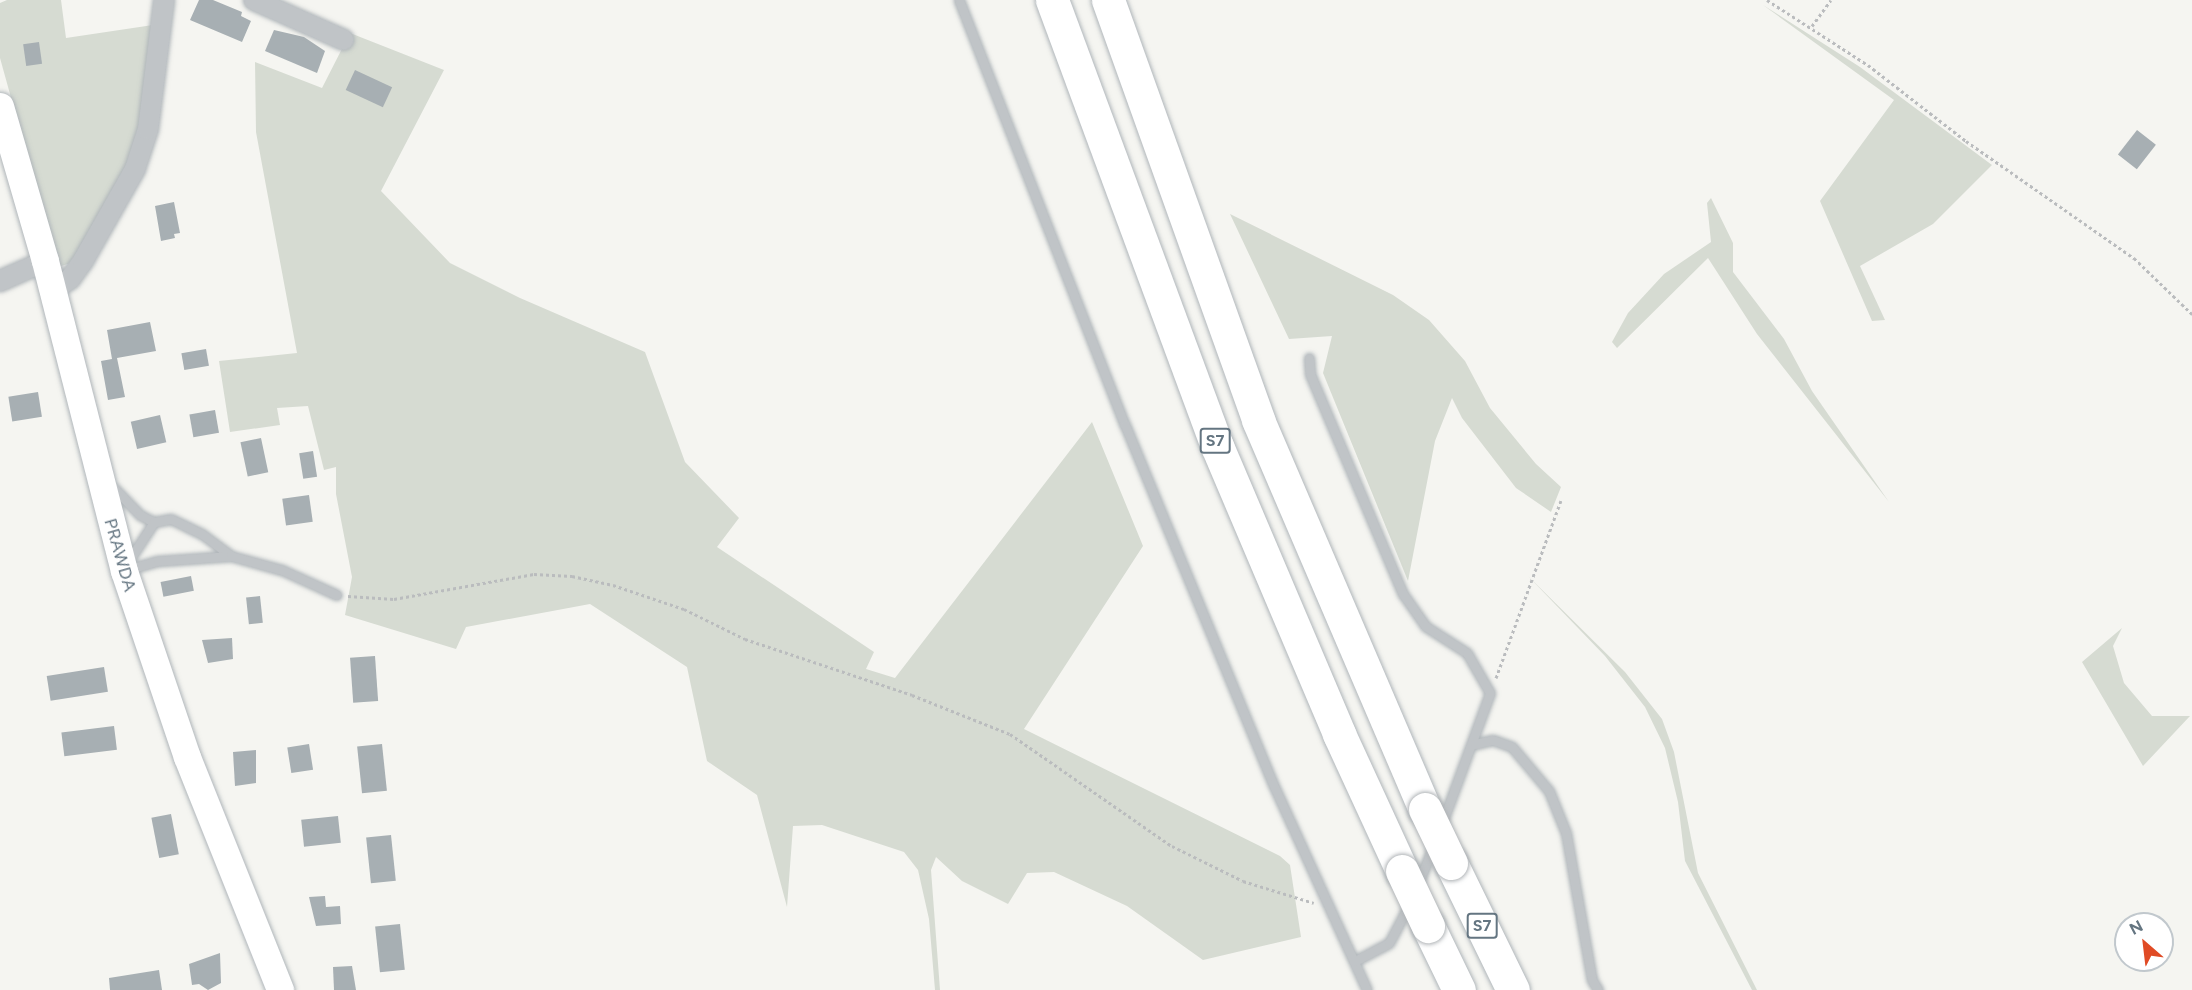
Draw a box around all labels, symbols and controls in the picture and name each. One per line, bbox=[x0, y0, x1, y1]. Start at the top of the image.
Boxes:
road number: S7 bbox=[1198, 428, 1232, 454]
street label: PRAWDA bbox=[99, 516, 141, 594]
north arrow bbox=[2114, 912, 2174, 972]
road number: S7 bbox=[1466, 913, 1498, 939]
text: N bbox=[2126, 916, 2146, 939]

